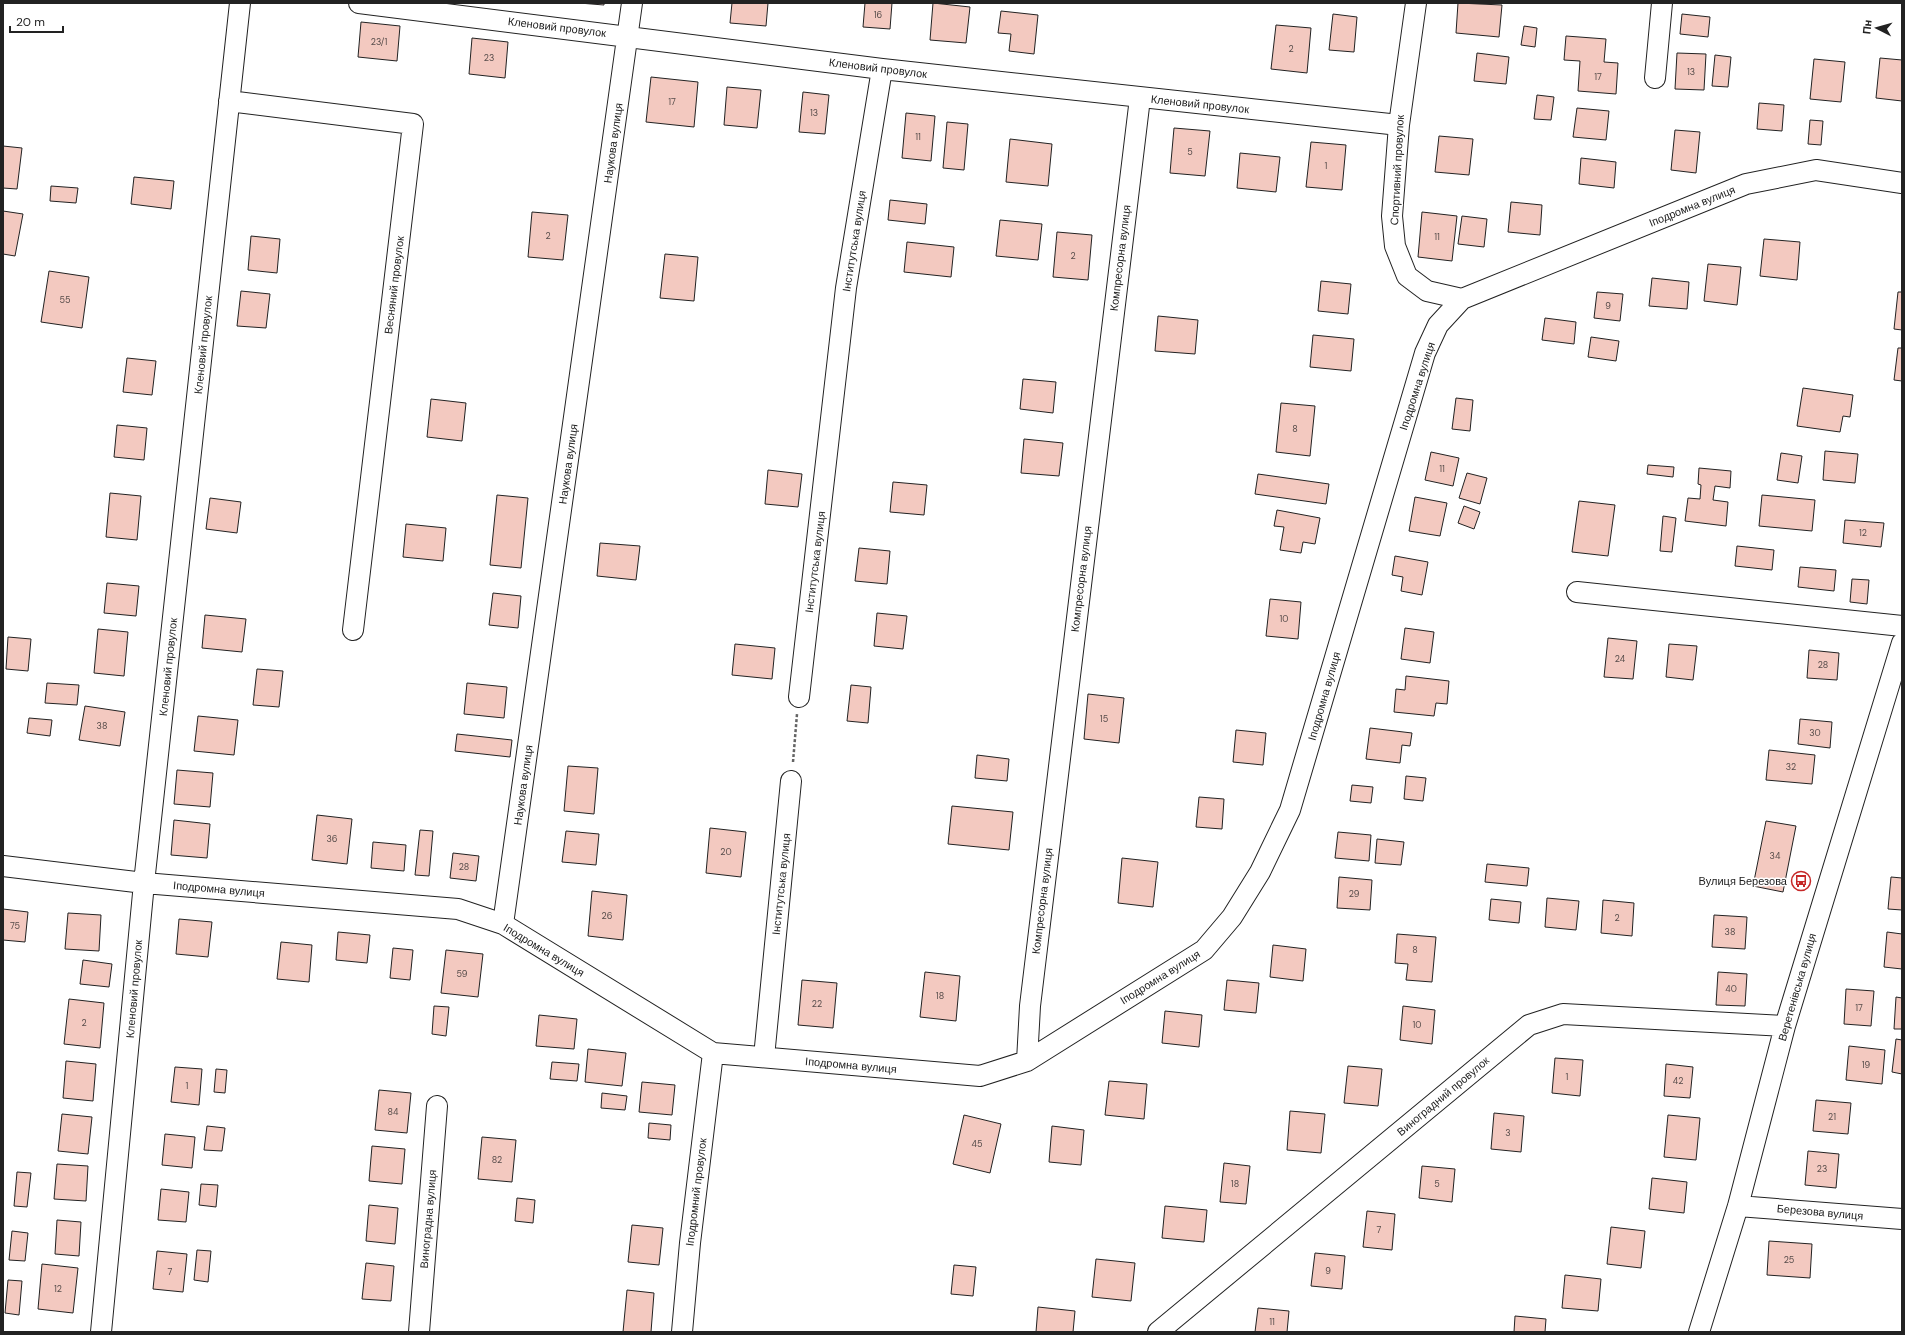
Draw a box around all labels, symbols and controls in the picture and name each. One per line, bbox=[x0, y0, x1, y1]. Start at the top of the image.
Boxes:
scale bar bbox=[10, 8, 63, 34]
north arrow bbox=[1857, 8, 1897, 48]
house number: 16 bbox=[874, 9, 883, 21]
text: 20 m bbox=[16, 14, 45, 30]
street label: Кленовий провулок bbox=[507, 14, 607, 40]
text: Пн bbox=[1859, 19, 1875, 35]
house number: 23/1 bbox=[371, 36, 387, 48]
house number: 2 bbox=[1288, 43, 1294, 55]
house number: 23 bbox=[484, 52, 494, 64]
street label: Кленовий провулок bbox=[828, 55, 928, 81]
house number: 13 bbox=[1687, 66, 1695, 78]
house number: 17 bbox=[1594, 71, 1602, 83]
street label: Кленовий провулок bbox=[1150, 92, 1250, 116]
house number: 17 bbox=[668, 96, 676, 108]
street label: Наукова вулиця bbox=[600, 102, 626, 184]
house number: 13 bbox=[810, 107, 818, 119]
street label: Спортивний провулок bbox=[1387, 114, 1407, 226]
house number: 11 bbox=[915, 131, 921, 143]
house number: 5 bbox=[1187, 146, 1193, 158]
house number: 1 bbox=[1325, 160, 1328, 172]
street label: Іподромна вулиця bbox=[1647, 182, 1737, 230]
street label: Інститутська вулиця bbox=[839, 189, 869, 293]
street label: Компресорна вулиця bbox=[1107, 204, 1133, 312]
house number: 2 bbox=[545, 230, 551, 242]
house number: 11 bbox=[1434, 231, 1440, 243]
street label: Весняний провулок bbox=[381, 235, 407, 335]
house number: 2 bbox=[1070, 250, 1076, 262]
house number: 55 bbox=[60, 294, 70, 306]
street label: Кленовий провулок bbox=[191, 295, 215, 395]
house number: 9 bbox=[1605, 300, 1611, 312]
street label: Іподромна вулиця bbox=[1396, 340, 1438, 432]
street label: Наукова вулиця bbox=[555, 423, 581, 505]
house number: 8 bbox=[1292, 423, 1298, 435]
house number: 11 bbox=[1439, 463, 1445, 475]
street label: Інститутська вулиця bbox=[802, 510, 828, 614]
street label: Компресорна вулиця bbox=[1068, 525, 1094, 633]
house number: 12 bbox=[1859, 527, 1867, 539]
house number: 10 bbox=[1280, 613, 1288, 625]
street label: Кленовий провулок bbox=[156, 617, 180, 717]
street label: Іподромна вулиця bbox=[1305, 650, 1343, 742]
house number: 24 bbox=[1615, 653, 1626, 665]
house number: 28 bbox=[1818, 659, 1828, 671]
house number: 15 bbox=[1100, 713, 1108, 725]
house number: 38 bbox=[97, 720, 107, 732]
house number: 30 bbox=[1809, 727, 1821, 739]
street label: Наукова вулиця bbox=[510, 744, 536, 826]
house number: 32 bbox=[1786, 761, 1796, 773]
street label: Інститутська вулиця bbox=[769, 832, 793, 936]
house number: 36 bbox=[327, 833, 338, 845]
house number: 20 bbox=[720, 846, 732, 858]
street label: Компресорна вулиця bbox=[1029, 847, 1055, 955]
house number: 34 bbox=[1770, 850, 1781, 862]
house number: 28 bbox=[459, 861, 469, 873]
bus stop icon: Вулиця Березова bbox=[1790, 870, 1812, 892]
place label: Вулиця Березова bbox=[1699, 874, 1788, 888]
street label: Іподромна вулиця bbox=[173, 878, 265, 900]
house number: 29 bbox=[1349, 888, 1360, 900]
house number: 26 bbox=[602, 910, 613, 922]
house number: 2 bbox=[1614, 912, 1620, 924]
house number: 75 bbox=[10, 920, 20, 932]
street label: Іподромна вулиця bbox=[501, 920, 587, 980]
house number: 38 bbox=[1725, 926, 1735, 938]
street label: Веретенівська вулиця bbox=[1775, 931, 1819, 1043]
street label: Кленовий провулок bbox=[123, 939, 145, 1039]
house number: 8 bbox=[1412, 944, 1418, 956]
street label: Іподромна вулиця bbox=[1117, 947, 1203, 1007]
house number: 59 bbox=[457, 968, 468, 980]
house number: 40 bbox=[1725, 983, 1737, 995]
house number: 18 bbox=[936, 990, 944, 1002]
house number: 22 bbox=[812, 998, 822, 1010]
house number: 17 bbox=[1855, 1002, 1863, 1014]
house number: 2 bbox=[81, 1017, 87, 1029]
house number: 10 bbox=[1413, 1019, 1421, 1031]
street label: Виноградний провулок bbox=[1394, 1053, 1492, 1139]
street label: Іподромна вулиця bbox=[805, 1054, 897, 1076]
house number: 19 bbox=[1862, 1059, 1871, 1071]
house number: 1 bbox=[1566, 1071, 1569, 1083]
house number: 42 bbox=[1673, 1075, 1683, 1087]
house number: 1 bbox=[186, 1080, 189, 1092]
house number: 84 bbox=[388, 1106, 399, 1118]
house number: 21 bbox=[1828, 1111, 1836, 1123]
house number: 3 bbox=[1505, 1127, 1511, 1139]
street label: Іподромний провулок bbox=[682, 1137, 710, 1247]
house number: 45 bbox=[972, 1138, 982, 1150]
house number: 82 bbox=[492, 1154, 502, 1166]
house number: 23 bbox=[1817, 1163, 1827, 1175]
street label: Виноградна вулиця bbox=[417, 1169, 439, 1269]
house number: 18 bbox=[1231, 1178, 1239, 1190]
house number: 5 bbox=[1434, 1178, 1440, 1190]
street label: Березова вулиця bbox=[1776, 1201, 1864, 1223]
house number: 7 bbox=[1377, 1224, 1382, 1236]
house number: 25 bbox=[1784, 1254, 1794, 1266]
house number: 9 bbox=[1325, 1265, 1331, 1277]
house number: 7 bbox=[168, 1266, 173, 1278]
house number: 12 bbox=[54, 1283, 62, 1295]
house number: 11 bbox=[1269, 1316, 1275, 1328]

